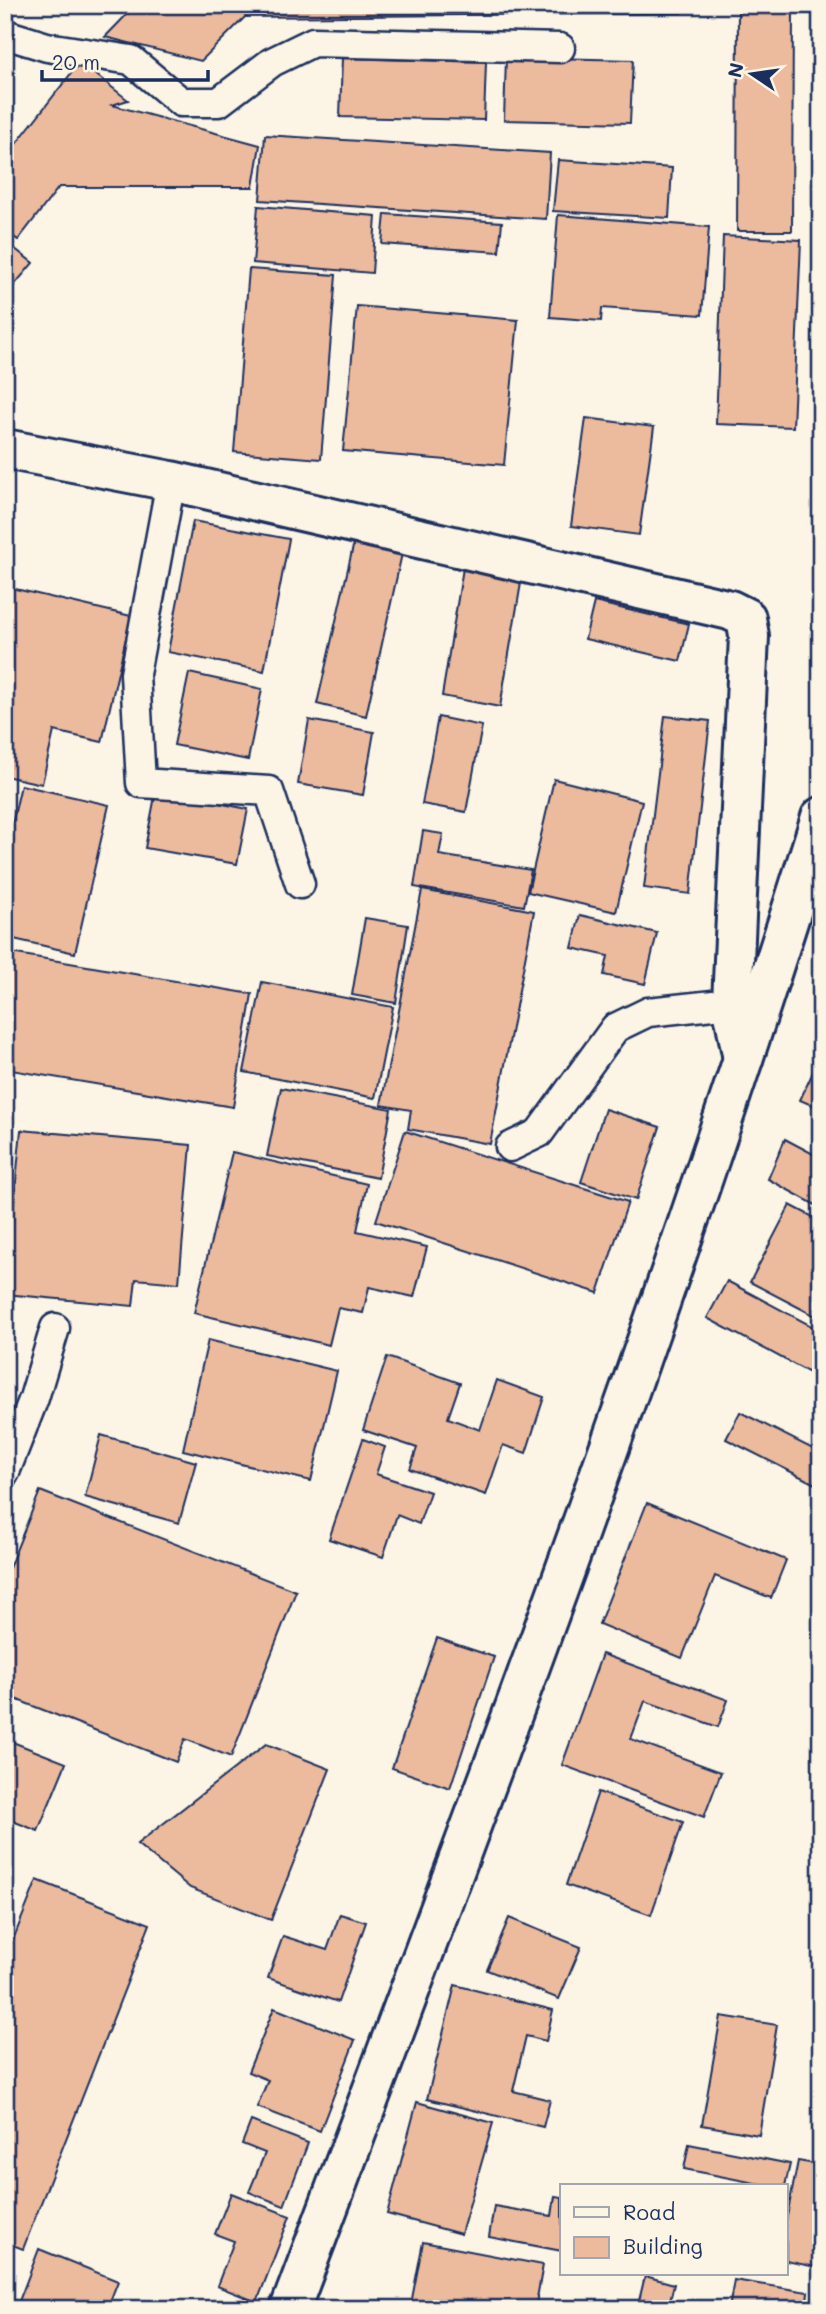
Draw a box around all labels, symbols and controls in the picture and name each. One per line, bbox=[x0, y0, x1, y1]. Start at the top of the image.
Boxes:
scale bar bbox=[42, 38, 208, 82]
north arrow bbox=[718, 38, 788, 108]
text: 20 m bbox=[52, 48, 100, 75]
text: N bbox=[721, 60, 749, 80]
legend bbox=[560, 2184, 788, 2276]
text: Road bbox=[623, 2198, 675, 2225]
text: Building bbox=[623, 2232, 703, 2259]

